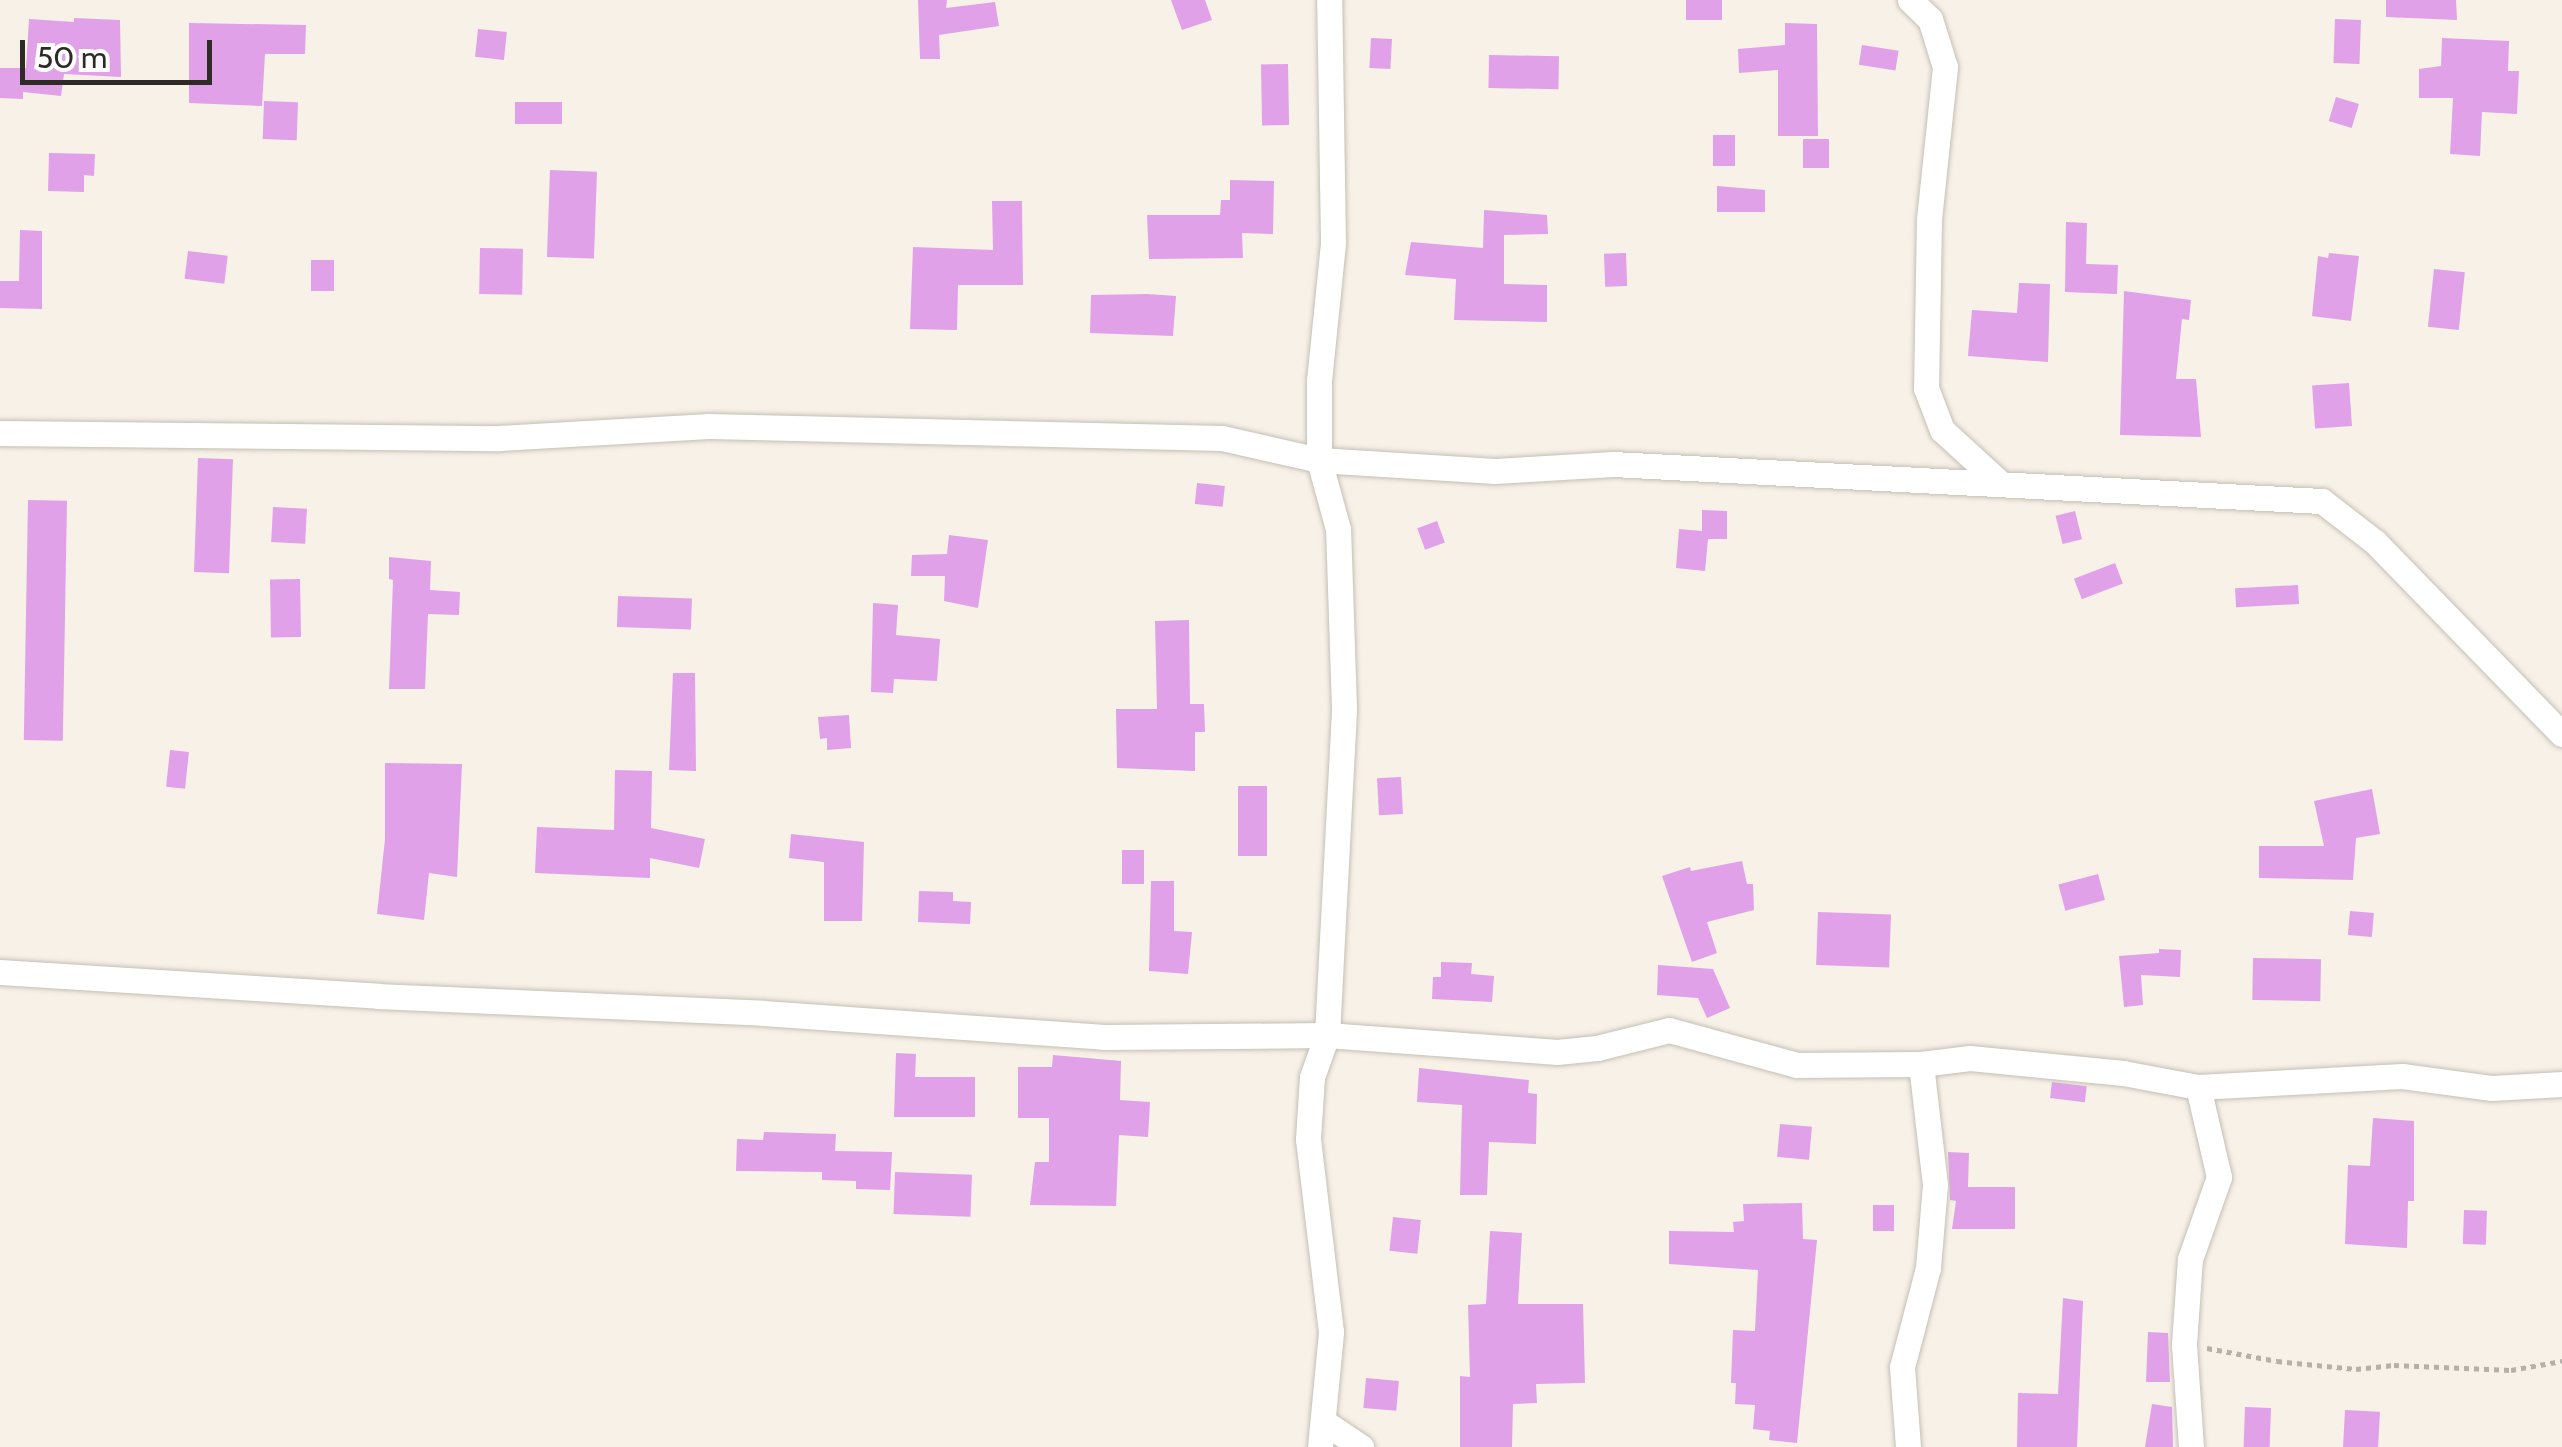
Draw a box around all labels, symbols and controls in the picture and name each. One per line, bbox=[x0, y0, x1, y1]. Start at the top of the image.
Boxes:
scale bar bbox=[25, 20, 218, 82]
text: 50 m bbox=[37, 39, 107, 76]

